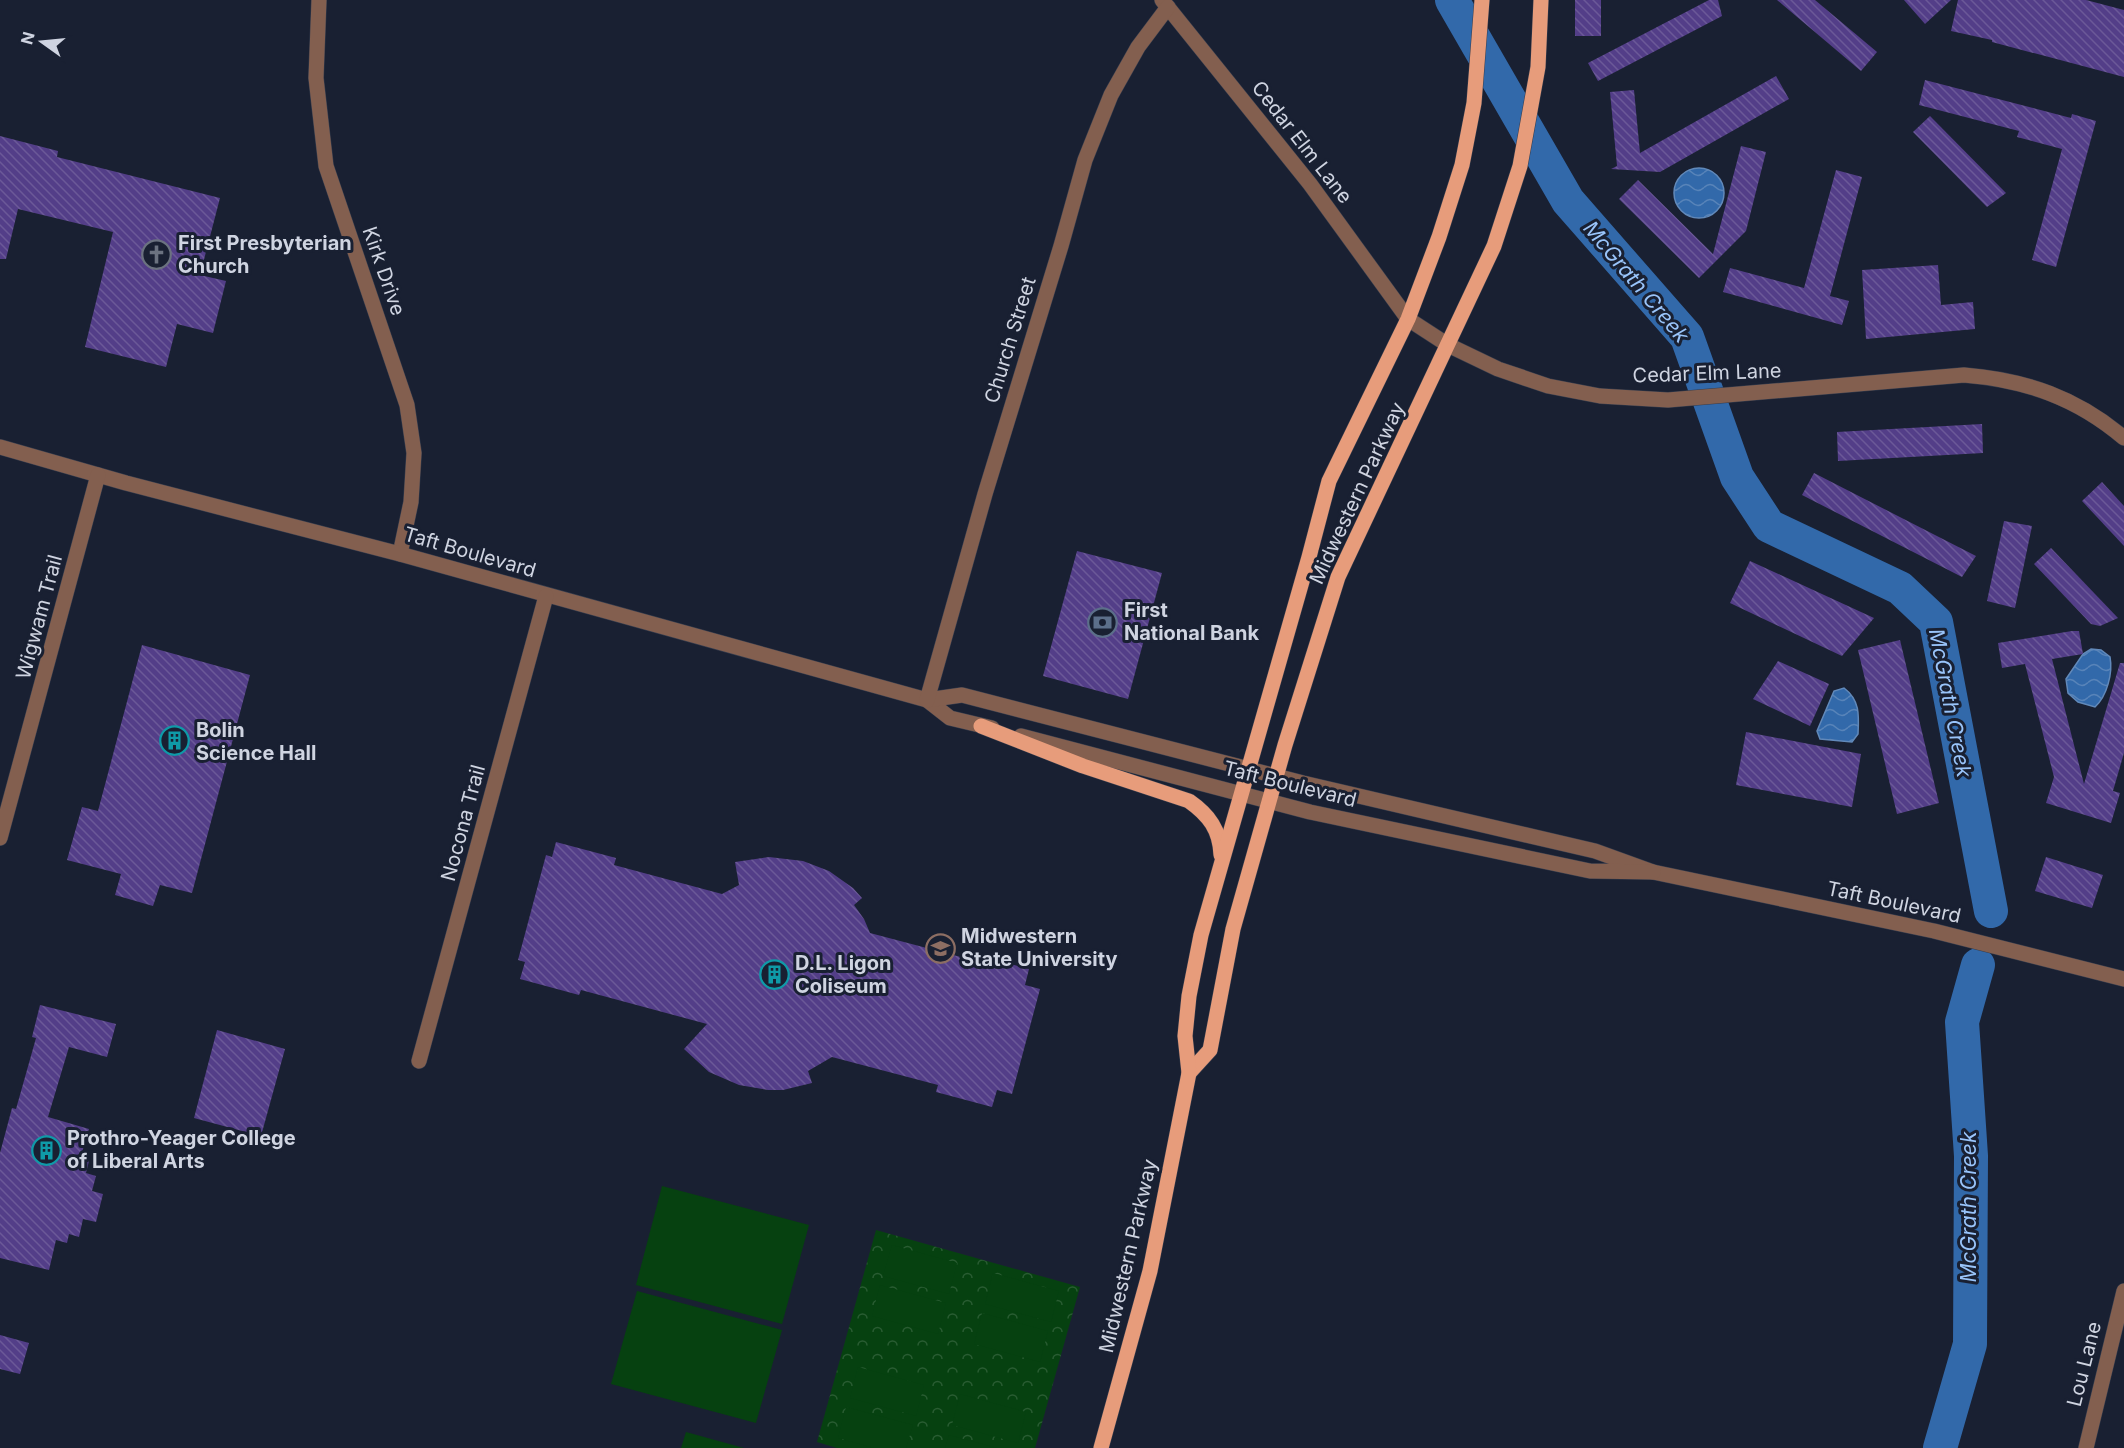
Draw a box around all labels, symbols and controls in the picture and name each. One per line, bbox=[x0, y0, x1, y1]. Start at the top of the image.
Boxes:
north arrow bbox=[12, 12, 72, 72]
text: N bbox=[16, 30, 39, 47]
street label: Cedar Elm Lane bbox=[1247, 76, 1357, 208]
water label: McGrath Creek bbox=[1578, 216, 1695, 348]
street label: Kirk Drive bbox=[358, 223, 410, 319]
place label: First Presbyterian Church bbox=[178, 231, 352, 278]
church icon: First Presbyterian Church bbox=[141, 238, 173, 270]
street label: Church Street bbox=[979, 274, 1041, 406]
street label: Cedar Elm Lane bbox=[1632, 358, 1782, 388]
street label: Midwestern Parkway bbox=[1304, 398, 1410, 588]
street label: Taft Boulevard bbox=[401, 522, 539, 582]
street label: Wigwam Trail bbox=[11, 552, 67, 682]
place label: First National Bank bbox=[1124, 598, 1259, 645]
bank icon: First National Bank bbox=[1087, 606, 1119, 638]
water label: McGrath Creek bbox=[1924, 626, 1977, 780]
place label: Bolin Science Hall bbox=[196, 718, 316, 765]
building icon: Bolin Science Hall bbox=[159, 725, 191, 757]
street label: Taft Boulevard bbox=[1221, 756, 1359, 812]
street label: Nocona Trail bbox=[436, 762, 490, 884]
street label: Taft Boulevard bbox=[1825, 876, 1963, 928]
place label: Midwestern State University bbox=[961, 924, 1118, 971]
school or university icon: Midwestern State University bbox=[924, 932, 956, 964]
place label: D.L. Ligon Coliseum bbox=[795, 951, 891, 998]
building icon: D.L. Ligon Coliseum bbox=[758, 958, 790, 990]
place label: Prothro-Yeager College of Liberal Arts bbox=[67, 1126, 296, 1173]
water label: McGrath Creek bbox=[1956, 1131, 1981, 1282]
building icon: Prothro-Yeager College of Liberal Arts bbox=[30, 1134, 62, 1166]
street label: Midwestern Parkway bbox=[1094, 1157, 1162, 1355]
street label: Lou Lane bbox=[2062, 1319, 2106, 1409]

